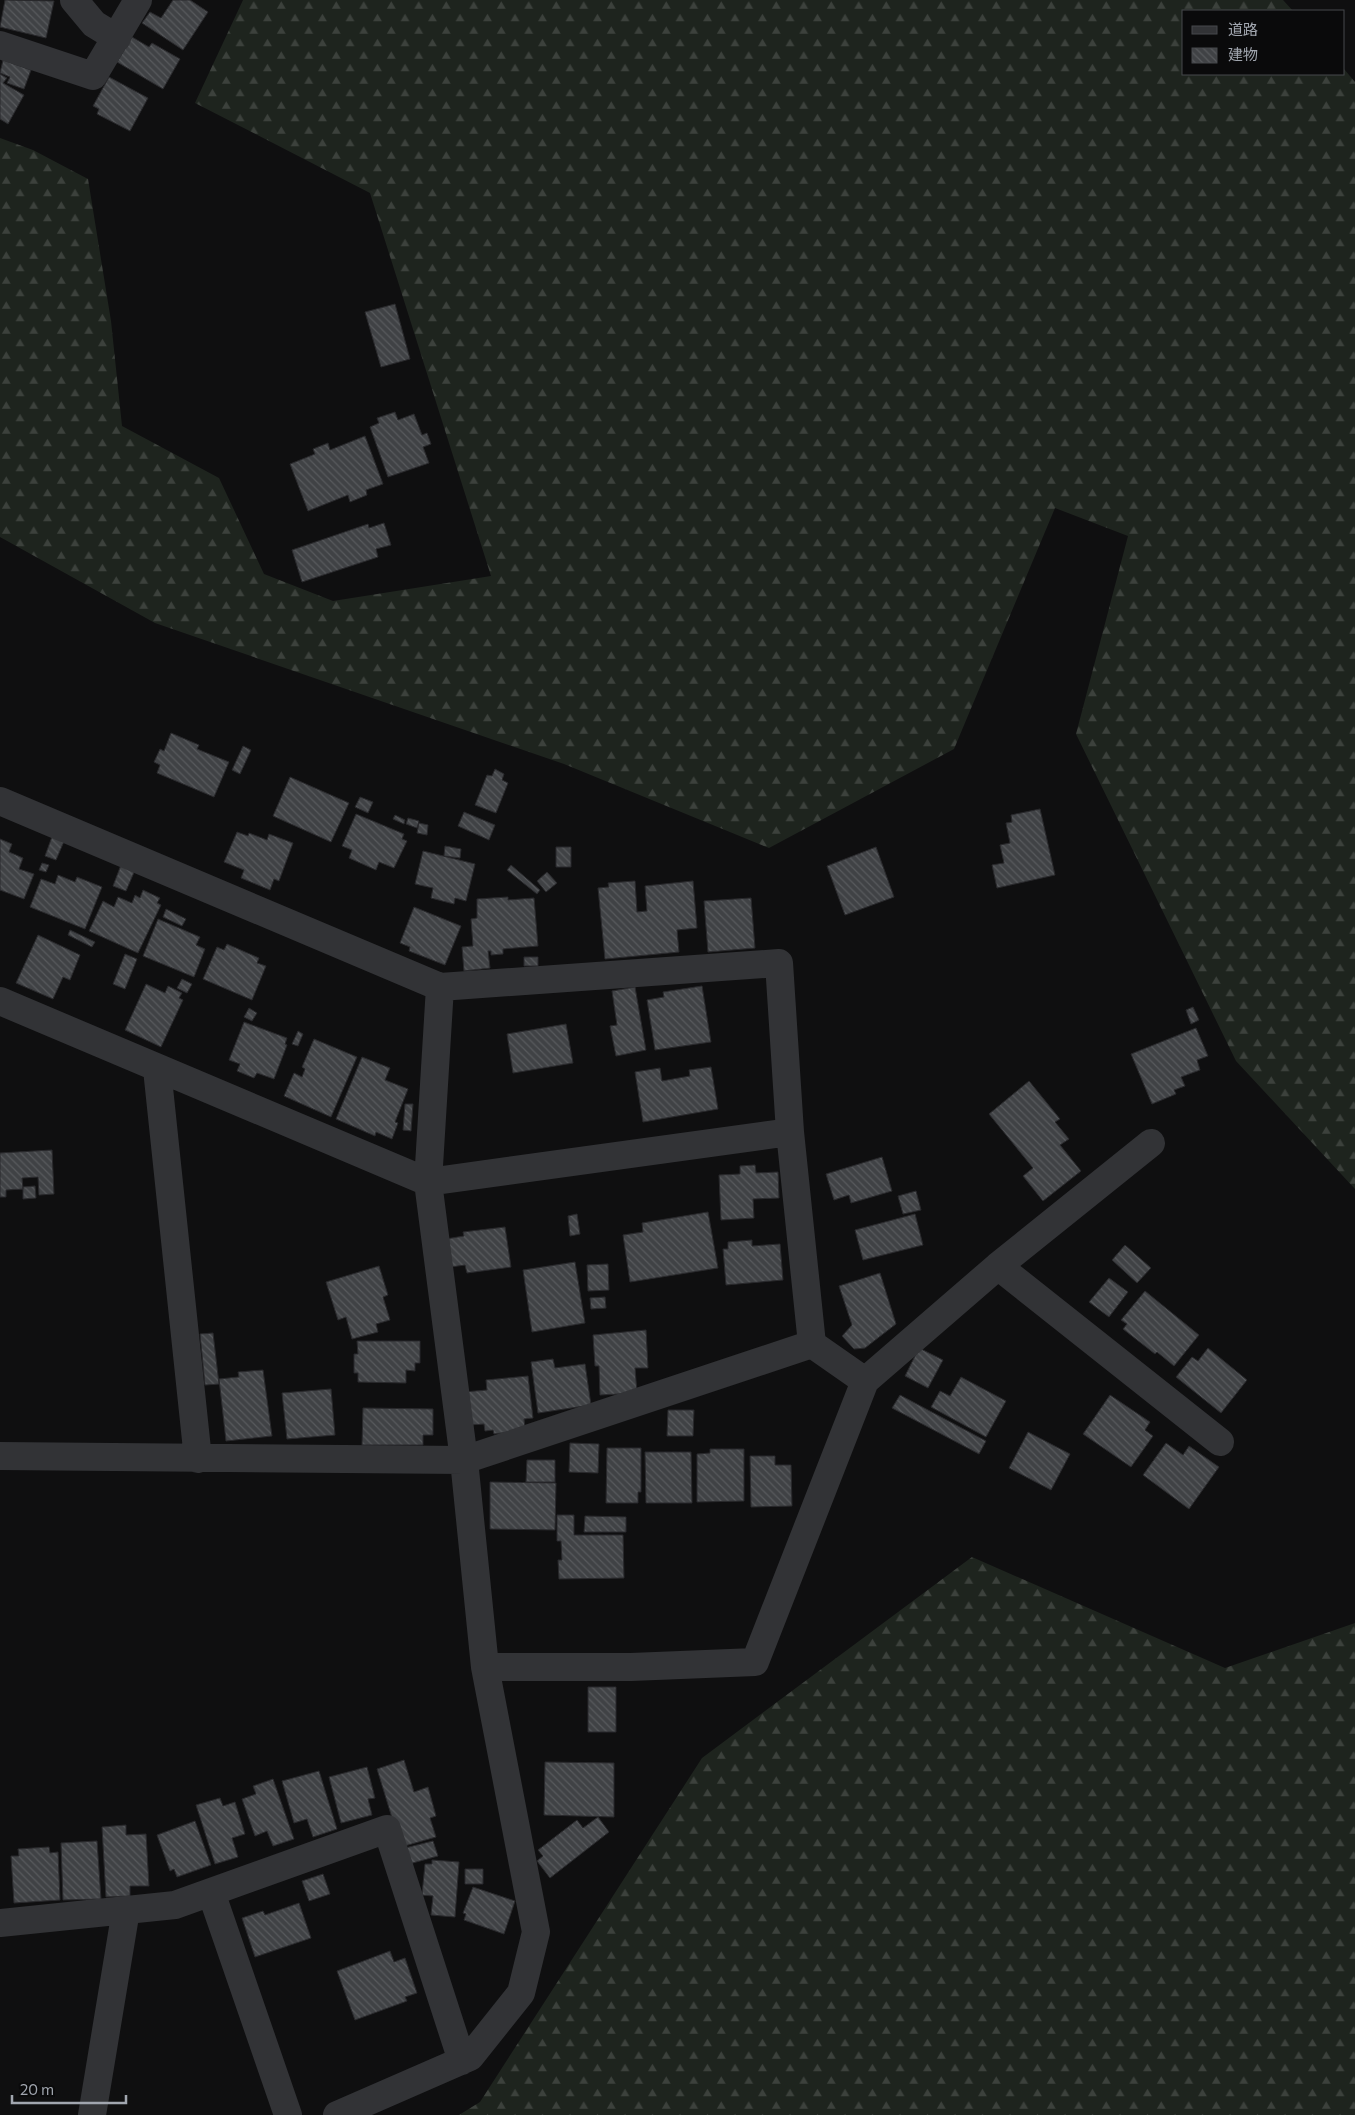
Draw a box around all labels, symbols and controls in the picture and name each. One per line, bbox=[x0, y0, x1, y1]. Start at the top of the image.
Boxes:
legend bbox=[1182, 10, 1345, 75]
text: 道路 bbox=[1228, 20, 1258, 38]
text: 建物 bbox=[1228, 45, 1258, 63]
scale bar bbox=[12, 2072, 126, 2104]
text: 20 m bbox=[20, 2080, 54, 2098]

